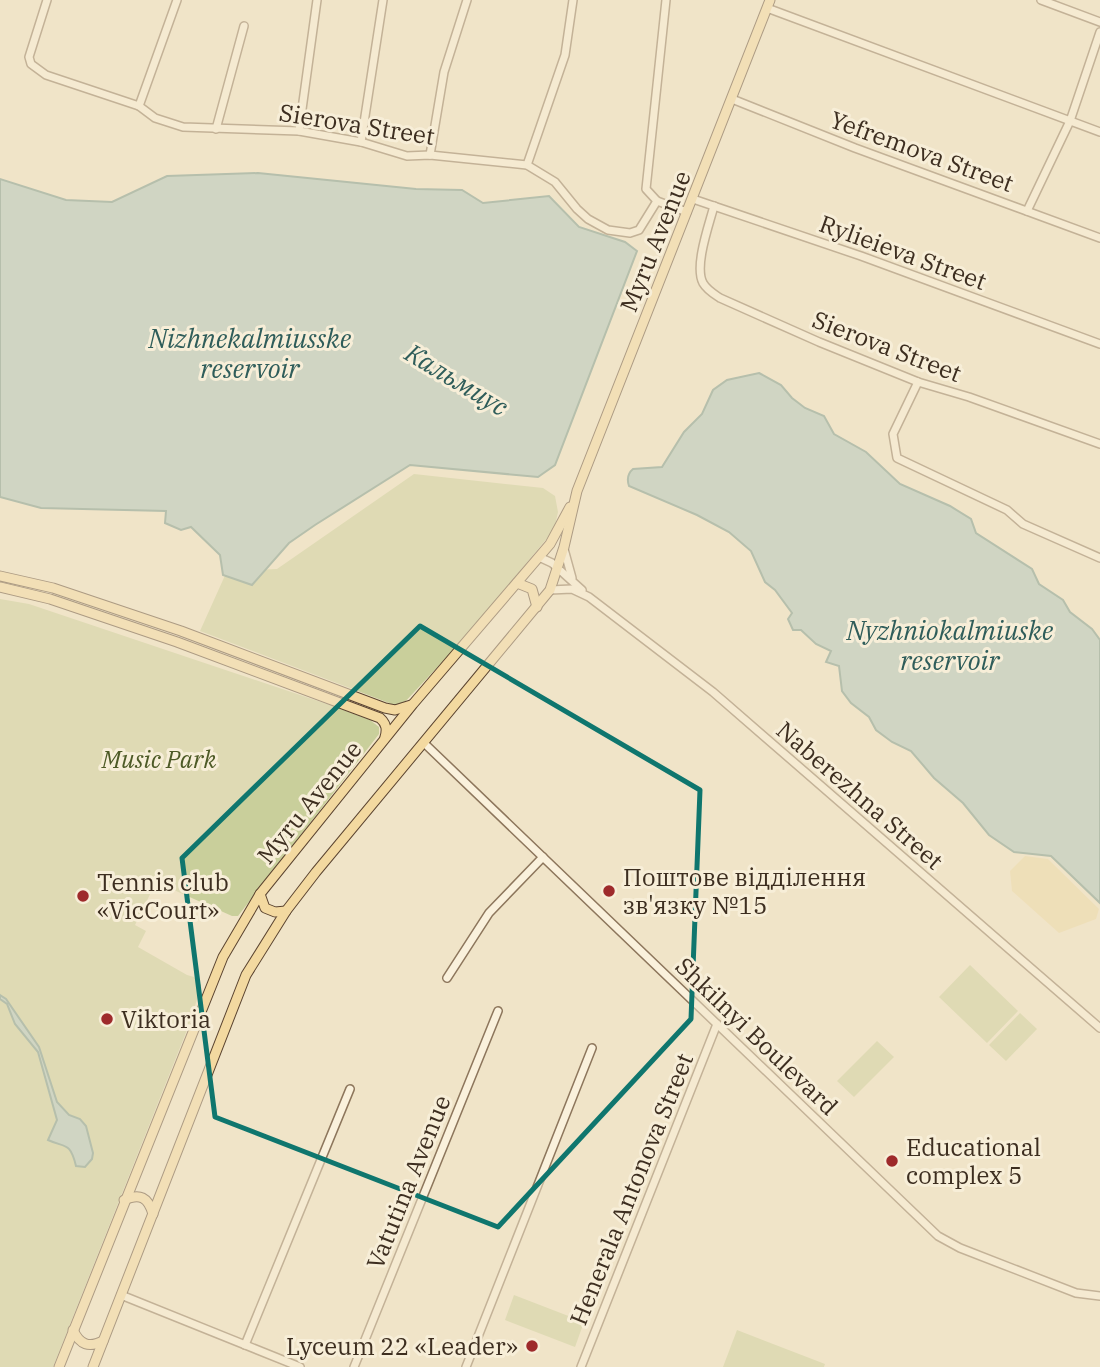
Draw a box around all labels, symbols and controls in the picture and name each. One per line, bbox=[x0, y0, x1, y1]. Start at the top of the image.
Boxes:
street label: Sierova Street bbox=[277, 96, 437, 152]
street label: Yefremova Street bbox=[826, 103, 1018, 199]
street label: Myru Avenue bbox=[612, 166, 698, 316]
street label: Rylieieva Street bbox=[815, 207, 991, 297]
street label: Sierova Street bbox=[808, 303, 966, 389]
water label: Nizhnekalmiusske reservoir bbox=[148, 321, 352, 385]
water label: Кальмиус bbox=[399, 335, 515, 423]
water label: Nyzhniokalmiuske reservoir bbox=[846, 613, 1054, 677]
street label: Naberezhna Street bbox=[770, 714, 950, 876]
street label: Myru Avenue bbox=[249, 734, 369, 870]
park label: Music Park bbox=[101, 743, 216, 775]
place label: Поштове відділення зв'язку №15 bbox=[623, 861, 866, 921]
place label: Tennis club «VicCourt» bbox=[97, 866, 229, 926]
marker: Поштове відділення зв'язку №15 bbox=[601, 883, 617, 899]
marker: Tennis club «VicCourt» bbox=[75, 888, 91, 904]
street label: Shkilnyi Boulevard bbox=[669, 950, 845, 1122]
place label: Viktoria bbox=[121, 1003, 211, 1035]
marker: Viktoria bbox=[99, 1011, 115, 1027]
street label: Henerala Antonova Street bbox=[562, 1048, 700, 1330]
street label: Vatutina Avenue bbox=[359, 1090, 457, 1274]
place label: Educational complex 5 bbox=[906, 1131, 1041, 1191]
marker: Educational complex 5 bbox=[884, 1153, 900, 1169]
place label: Lyceum 22 «Leader» bbox=[286, 1330, 518, 1362]
marker: Lyceum 22 «Leader» bbox=[524, 1338, 540, 1354]

